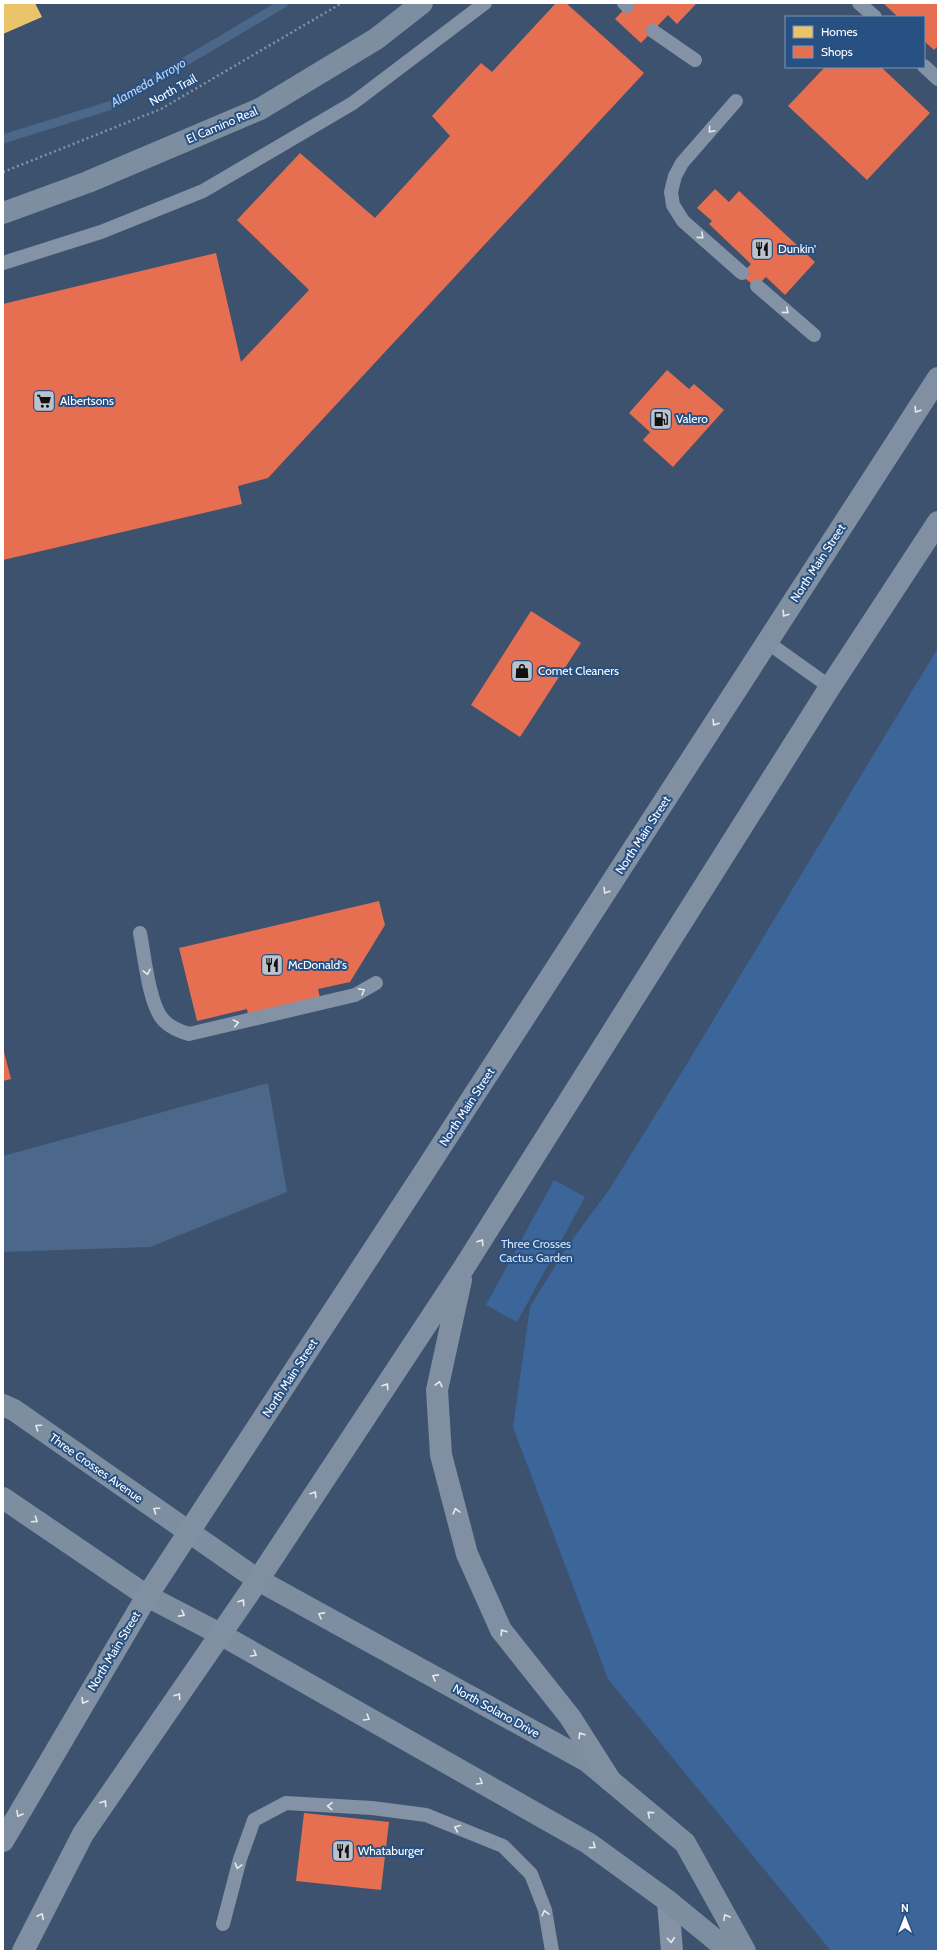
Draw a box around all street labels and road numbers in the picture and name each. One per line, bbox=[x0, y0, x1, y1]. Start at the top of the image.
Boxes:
street label: North Trail bbox=[146, 70, 199, 109]
street label: El Camino Real bbox=[184, 103, 260, 146]
street label: North Main Street bbox=[787, 521, 848, 605]
street label: North Main Street bbox=[612, 793, 673, 877]
street label: North Main Street bbox=[436, 1065, 497, 1149]
street label: North Main Street bbox=[259, 1336, 320, 1420]
street label: Three Crosses Avenue bbox=[47, 1430, 146, 1506]
street label: North Main Street bbox=[84, 1608, 143, 1693]
street label: North Solano Drive bbox=[450, 1680, 542, 1741]

